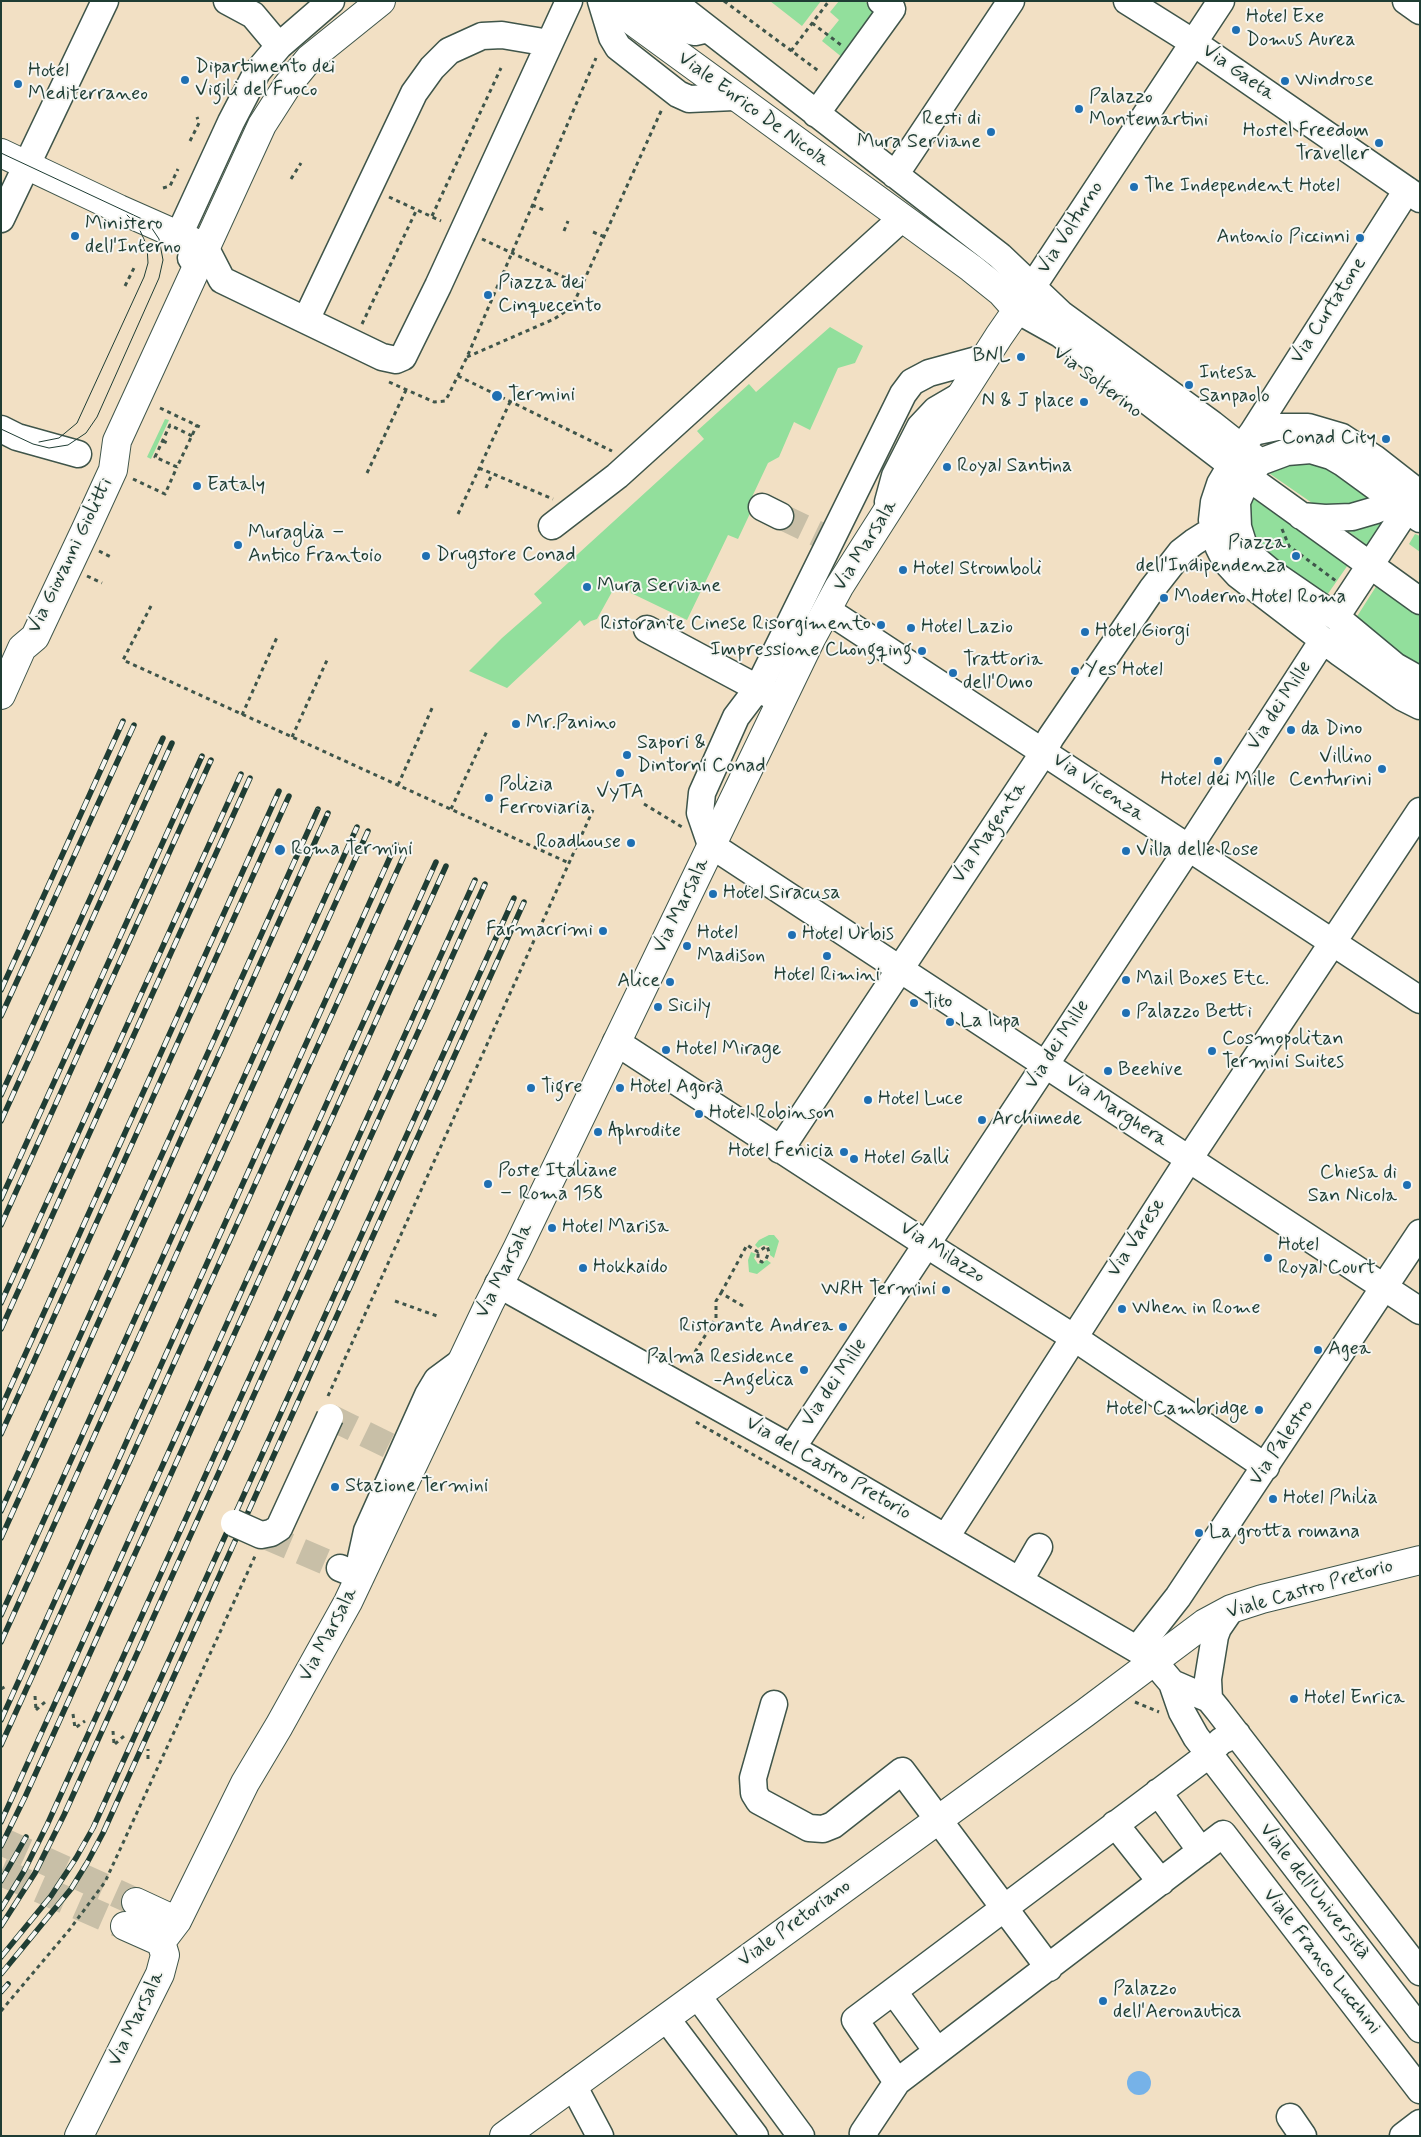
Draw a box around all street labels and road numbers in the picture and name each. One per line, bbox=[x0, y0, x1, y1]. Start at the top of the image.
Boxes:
street label: Via Gaeta bbox=[1197, 39, 1279, 107]
street label: Viale Enrico De Nicola bbox=[672, 47, 834, 173]
street label: Via Volturno bbox=[1032, 177, 1110, 279]
street label: Via Curtatone bbox=[1286, 253, 1372, 369]
street label: Via Solferino bbox=[1048, 342, 1146, 424]
street label: Via Giovanni Giolitti bbox=[23, 474, 119, 638]
street label: Via Marsala bbox=[828, 496, 904, 596]
street label: Via dei Mille bbox=[1242, 657, 1318, 755]
street label: Via Vicenza bbox=[1047, 748, 1149, 828]
street label: Via Magenta bbox=[947, 778, 1033, 888]
street label: Via Marsala bbox=[649, 854, 715, 958]
street label: Via dei Mille bbox=[1020, 996, 1096, 1094]
street label: Via Marghera bbox=[1060, 1069, 1172, 1153]
street label: Via Varese bbox=[1103, 1194, 1171, 1282]
street label: Via Milazzo bbox=[895, 1217, 989, 1289]
street label: Via Marsala bbox=[471, 1219, 539, 1323]
street label: Via dei Mille bbox=[797, 1334, 873, 1432]
street label: Via Palestro bbox=[1245, 1395, 1319, 1491]
street label: Via del Castro Pretorio bbox=[741, 1412, 915, 1526]
street label: Viale Castro Pretorio bbox=[1224, 1555, 1396, 1625]
street label: Via Marsala bbox=[294, 1584, 364, 1686]
street label: Viale dell'Università bbox=[1253, 1819, 1375, 1965]
street label: Viale Pretoriano bbox=[734, 1875, 856, 1973]
street label: Viale Franco Lucchini bbox=[1257, 1884, 1385, 2040]
street label: Via Marsala bbox=[104, 1967, 170, 2071]

